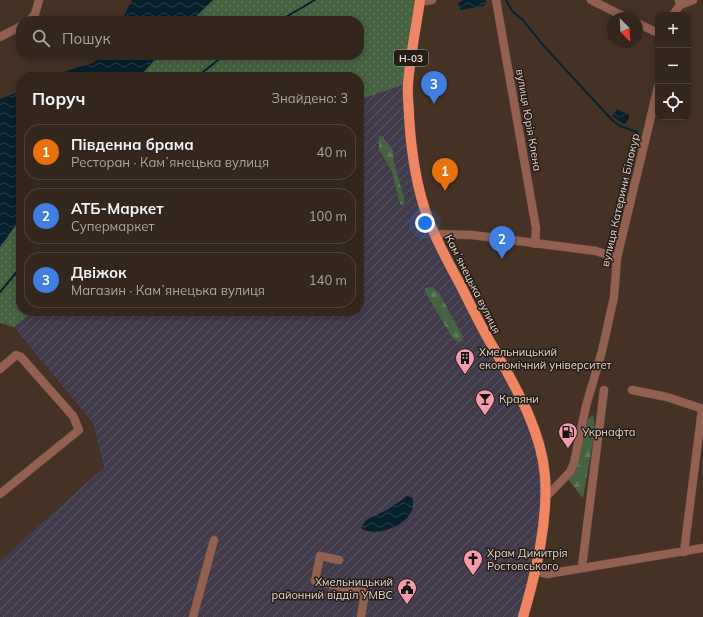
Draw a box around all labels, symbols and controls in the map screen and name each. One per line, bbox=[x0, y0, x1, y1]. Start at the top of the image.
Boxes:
north arrow bbox=[607, 12, 643, 48]
map controls bbox=[655, 12, 691, 120]
button: + bbox=[655, 12, 691, 48]
search box bbox=[16, 16, 364, 60]
icon: search bbox=[30, 27, 52, 49]
text: Пошук bbox=[62, 29, 111, 48]
button: − bbox=[655, 48, 691, 84]
road number: Н-03 bbox=[394, 50, 428, 66]
street label: вулиця Юрія Клена bbox=[513, 68, 545, 172]
pin: 3 bbox=[421, 71, 447, 104]
button: locate bbox=[655, 84, 691, 120]
text: Поруч bbox=[32, 88, 85, 109]
text: Знайдено: 3 bbox=[271, 90, 348, 106]
street label: вулиця Катерини Білокур bbox=[598, 132, 642, 268]
text: Південна брама bbox=[71, 135, 194, 154]
text: 1 bbox=[42, 144, 50, 160]
text: 40 m bbox=[317, 144, 347, 160]
text: Ресторан · Камʼянецька вулиця bbox=[71, 154, 269, 170]
pin: 1 bbox=[432, 158, 458, 191]
text: АТБ-Маркет bbox=[71, 199, 163, 218]
text: 2 bbox=[42, 208, 50, 224]
text: 100 m bbox=[309, 208, 347, 224]
your location bbox=[415, 213, 435, 233]
text: Супермаркет bbox=[71, 218, 154, 234]
pin: 2 bbox=[489, 226, 515, 259]
street label: Камʼянецька вулиця bbox=[442, 232, 504, 336]
text: Двіжок bbox=[71, 263, 127, 282]
text: 3 bbox=[42, 272, 50, 288]
text: 140 m bbox=[309, 272, 347, 288]
text: Магазин · Камʼянецька вулиця bbox=[71, 282, 265, 298]
place label: Хмельницький економічний університет bbox=[479, 345, 612, 372]
building icon: Хмельницький економічний університет bbox=[454, 347, 476, 375]
bar icon: Краяни bbox=[474, 388, 496, 416]
place label: Краяни bbox=[499, 392, 539, 406]
fuel station icon: Укрнафта bbox=[557, 421, 579, 449]
place label: Укрнафта bbox=[581, 425, 635, 439]
place label: Храм Димитрія Ростовського bbox=[487, 546, 568, 573]
church icon: Храм Димитрія Ростовського bbox=[462, 548, 484, 576]
place label: Хмельницький районний відділ УМВС bbox=[271, 575, 393, 602]
public building icon: Хмельницький районний відділ УМВС bbox=[396, 577, 418, 605]

